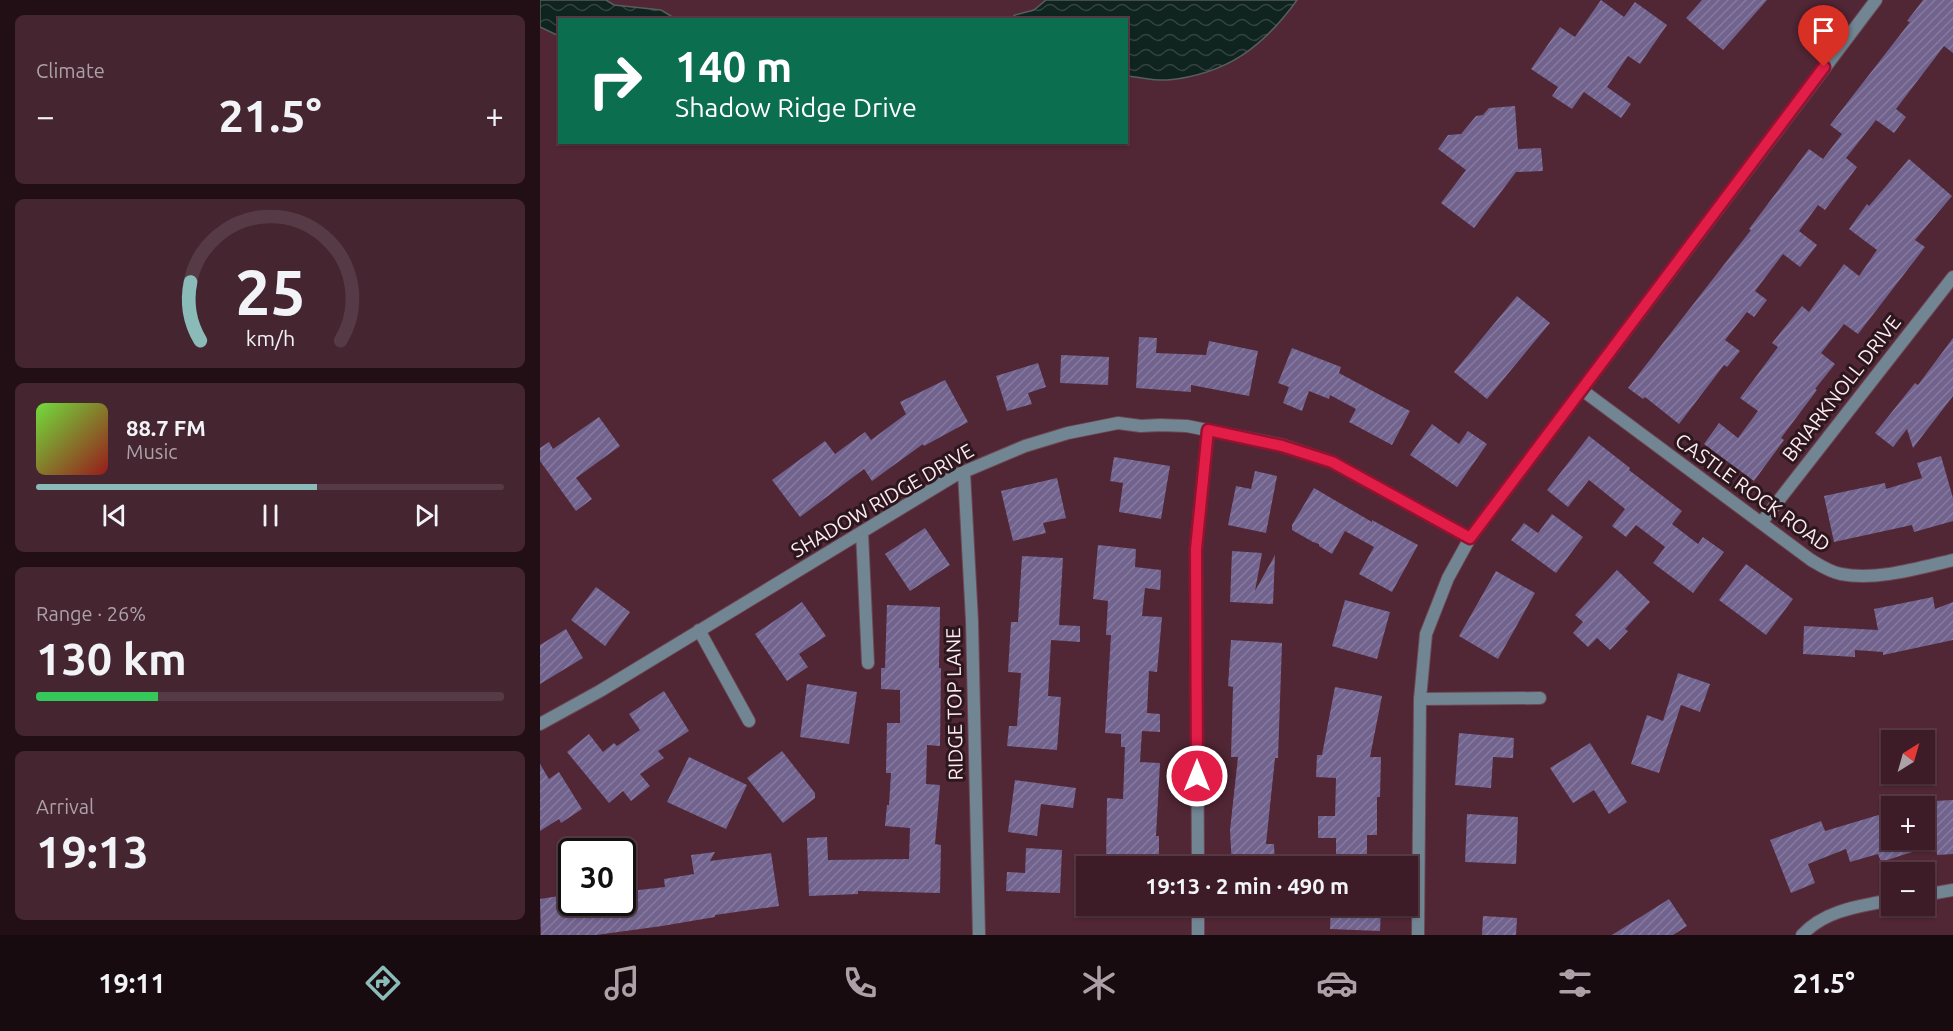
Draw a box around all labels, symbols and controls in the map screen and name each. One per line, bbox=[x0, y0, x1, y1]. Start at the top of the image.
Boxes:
pin bbox=[1798, 5, 1849, 67]
icon: arrive bbox=[1807, 14, 1840, 47]
icon: right bbox=[576, 42, 654, 120]
text: 140 m bbox=[675, 43, 792, 90]
text: Climate bbox=[36, 59, 105, 82]
text: 21.5° bbox=[218, 90, 322, 141]
text: Shadow Ridge Drive bbox=[675, 92, 917, 122]
text: − bbox=[36, 97, 55, 134]
text: + bbox=[485, 97, 504, 134]
text: 25 bbox=[235, 257, 305, 327]
street label: BRIARKNOLL DRIVE bbox=[1777, 311, 1905, 465]
text: km/h bbox=[245, 326, 295, 350]
text: 88.7 FM bbox=[126, 415, 206, 440]
street label: CASTLE ROCK ROAD bbox=[1671, 428, 1835, 556]
street label: SHADOW RIDGE DRIVE bbox=[787, 438, 977, 562]
text: Music bbox=[126, 440, 178, 463]
icon: previous bbox=[98, 499, 131, 532]
icon: pause bbox=[254, 499, 287, 532]
icon: next bbox=[410, 499, 443, 532]
text: Range · 26% bbox=[36, 602, 146, 625]
street label: RIDGE TOP LANE bbox=[941, 627, 967, 781]
text: 130 km bbox=[36, 633, 187, 684]
north arrow bbox=[1881, 730, 1935, 784]
map controls bbox=[1881, 730, 1935, 916]
position arrow bbox=[1165, 744, 1229, 808]
text: Arrival bbox=[36, 795, 94, 818]
button: + bbox=[1881, 796, 1935, 850]
text: 19:13 bbox=[36, 826, 149, 877]
speed limit sign: 30 bbox=[558, 838, 636, 916]
button: − bbox=[1881, 862, 1935, 916]
text: 19:13 · 2 min · 490 m bbox=[1145, 873, 1349, 898]
icon: directions bbox=[362, 962, 404, 1004]
icon: music bbox=[601, 962, 643, 1004]
icon: phone bbox=[839, 962, 881, 1004]
icon: climate bbox=[1078, 962, 1120, 1004]
icon: car bbox=[1316, 962, 1358, 1004]
icon: filters bbox=[1554, 962, 1596, 1004]
text: 19:11 bbox=[98, 968, 166, 998]
text: 21.5° bbox=[1793, 968, 1855, 998]

